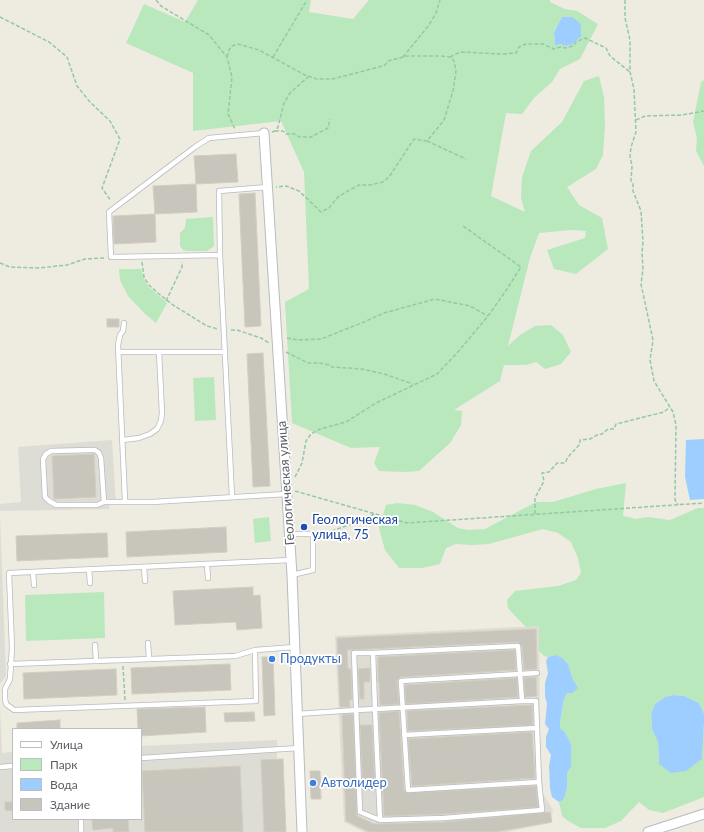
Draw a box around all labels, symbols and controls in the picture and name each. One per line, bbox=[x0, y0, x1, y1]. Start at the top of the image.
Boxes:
street label: Геологическая улица bbox=[274, 420, 298, 546]
place label: Геологическая улица, 75 bbox=[312, 512, 398, 543]
marker: Геологическая улица, 75 bbox=[299, 522, 309, 532]
place label: Продукты bbox=[280, 651, 341, 667]
marker: Продукты bbox=[267, 654, 277, 664]
legend bbox=[12, 728, 142, 820]
text: Улица bbox=[50, 737, 83, 752]
text: Парк bbox=[50, 757, 78, 772]
place label: Автолидер bbox=[321, 775, 387, 791]
text: Вода bbox=[50, 777, 78, 792]
marker: Автолидер bbox=[308, 778, 318, 788]
text: Здание bbox=[50, 797, 90, 812]

